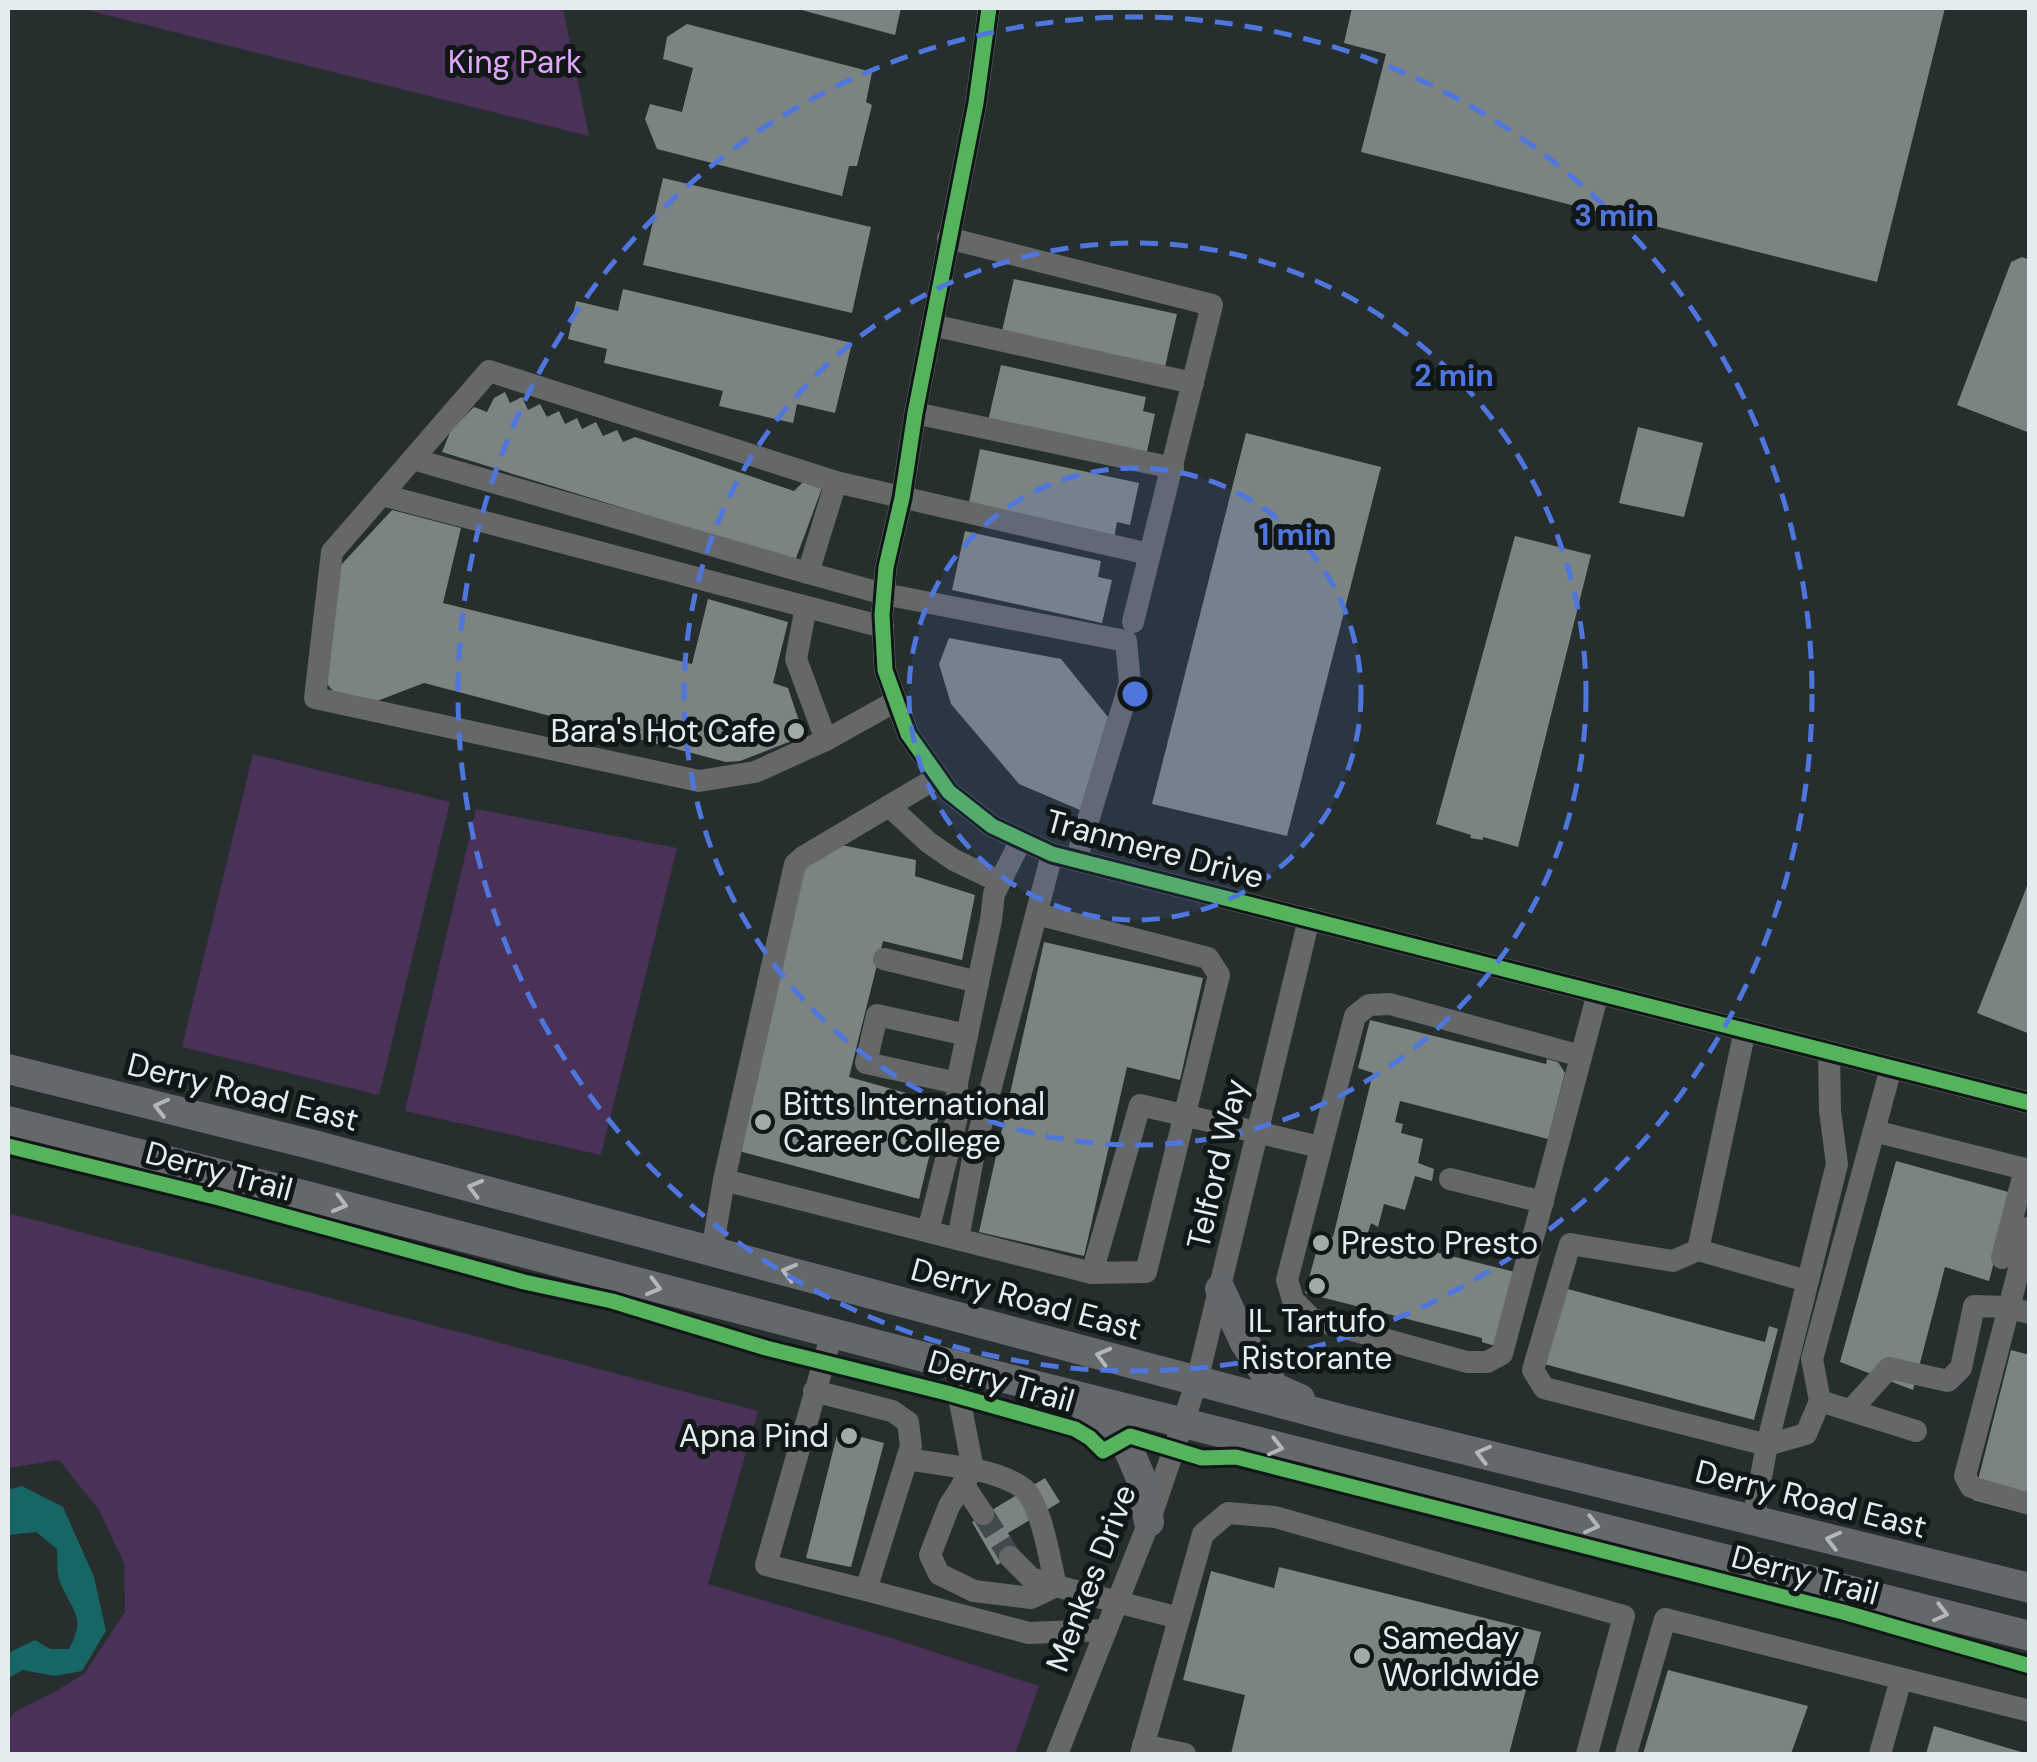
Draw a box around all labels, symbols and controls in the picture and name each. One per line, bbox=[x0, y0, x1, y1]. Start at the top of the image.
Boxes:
park label: King Park bbox=[448, 41, 582, 83]
text: 3 min bbox=[1574, 196, 1654, 235]
text: 2 min bbox=[1414, 356, 1494, 395]
text: 1 min bbox=[1259, 515, 1331, 554]
centre of rings bbox=[1117, 676, 1153, 712]
place label: Bara's Hot Cafe bbox=[550, 710, 776, 752]
marker: Bara's Hot Cafe bbox=[785, 720, 807, 742]
street label: Tranmere Drive bbox=[1041, 800, 1269, 898]
street label: Derry Road East bbox=[123, 1043, 363, 1141]
street label: Telford Way bbox=[1177, 1075, 1257, 1253]
place label: Bitts International Career College bbox=[783, 1083, 1045, 1162]
one-way arrow bbox=[153, 1097, 170, 1118]
marker: Bitts International Career College bbox=[752, 1111, 774, 1133]
street label: Derry Trail bbox=[141, 1131, 297, 1211]
one-way arrow bbox=[467, 1178, 484, 1199]
one-way arrow bbox=[331, 1193, 348, 1214]
place label: Presto Presto bbox=[1341, 1222, 1538, 1264]
marker: Presto Presto bbox=[1310, 1232, 1332, 1254]
street label: Derry Road East bbox=[906, 1248, 1146, 1350]
one-way arrow bbox=[781, 1262, 798, 1283]
one-way arrow bbox=[645, 1275, 662, 1296]
marker: IL Tartufo Ristorante bbox=[1306, 1275, 1328, 1297]
place label: IL Tartufo Ristorante bbox=[1241, 1300, 1393, 1379]
street label: Derry Trail bbox=[923, 1340, 1079, 1422]
one-way arrow bbox=[1095, 1346, 1112, 1367]
place label: Apna Pind bbox=[679, 1415, 829, 1457]
marker: Apna Pind bbox=[838, 1425, 860, 1447]
one-way arrow bbox=[1267, 1435, 1284, 1456]
one-way arrow bbox=[1475, 1445, 1492, 1466]
street label: Derry Road East bbox=[1691, 1450, 1931, 1548]
street label: Menkes Drive bbox=[1036, 1479, 1146, 1677]
one-way arrow bbox=[1583, 1514, 1600, 1535]
one-way arrow bbox=[1825, 1531, 1842, 1552]
street label: Derry Trail bbox=[1727, 1535, 1883, 1615]
one-way arrow bbox=[1932, 1602, 1949, 1623]
place label: Sameday Worldwide bbox=[1382, 1617, 1540, 1696]
marker: Sameday Worldwide bbox=[1351, 1645, 1373, 1667]

